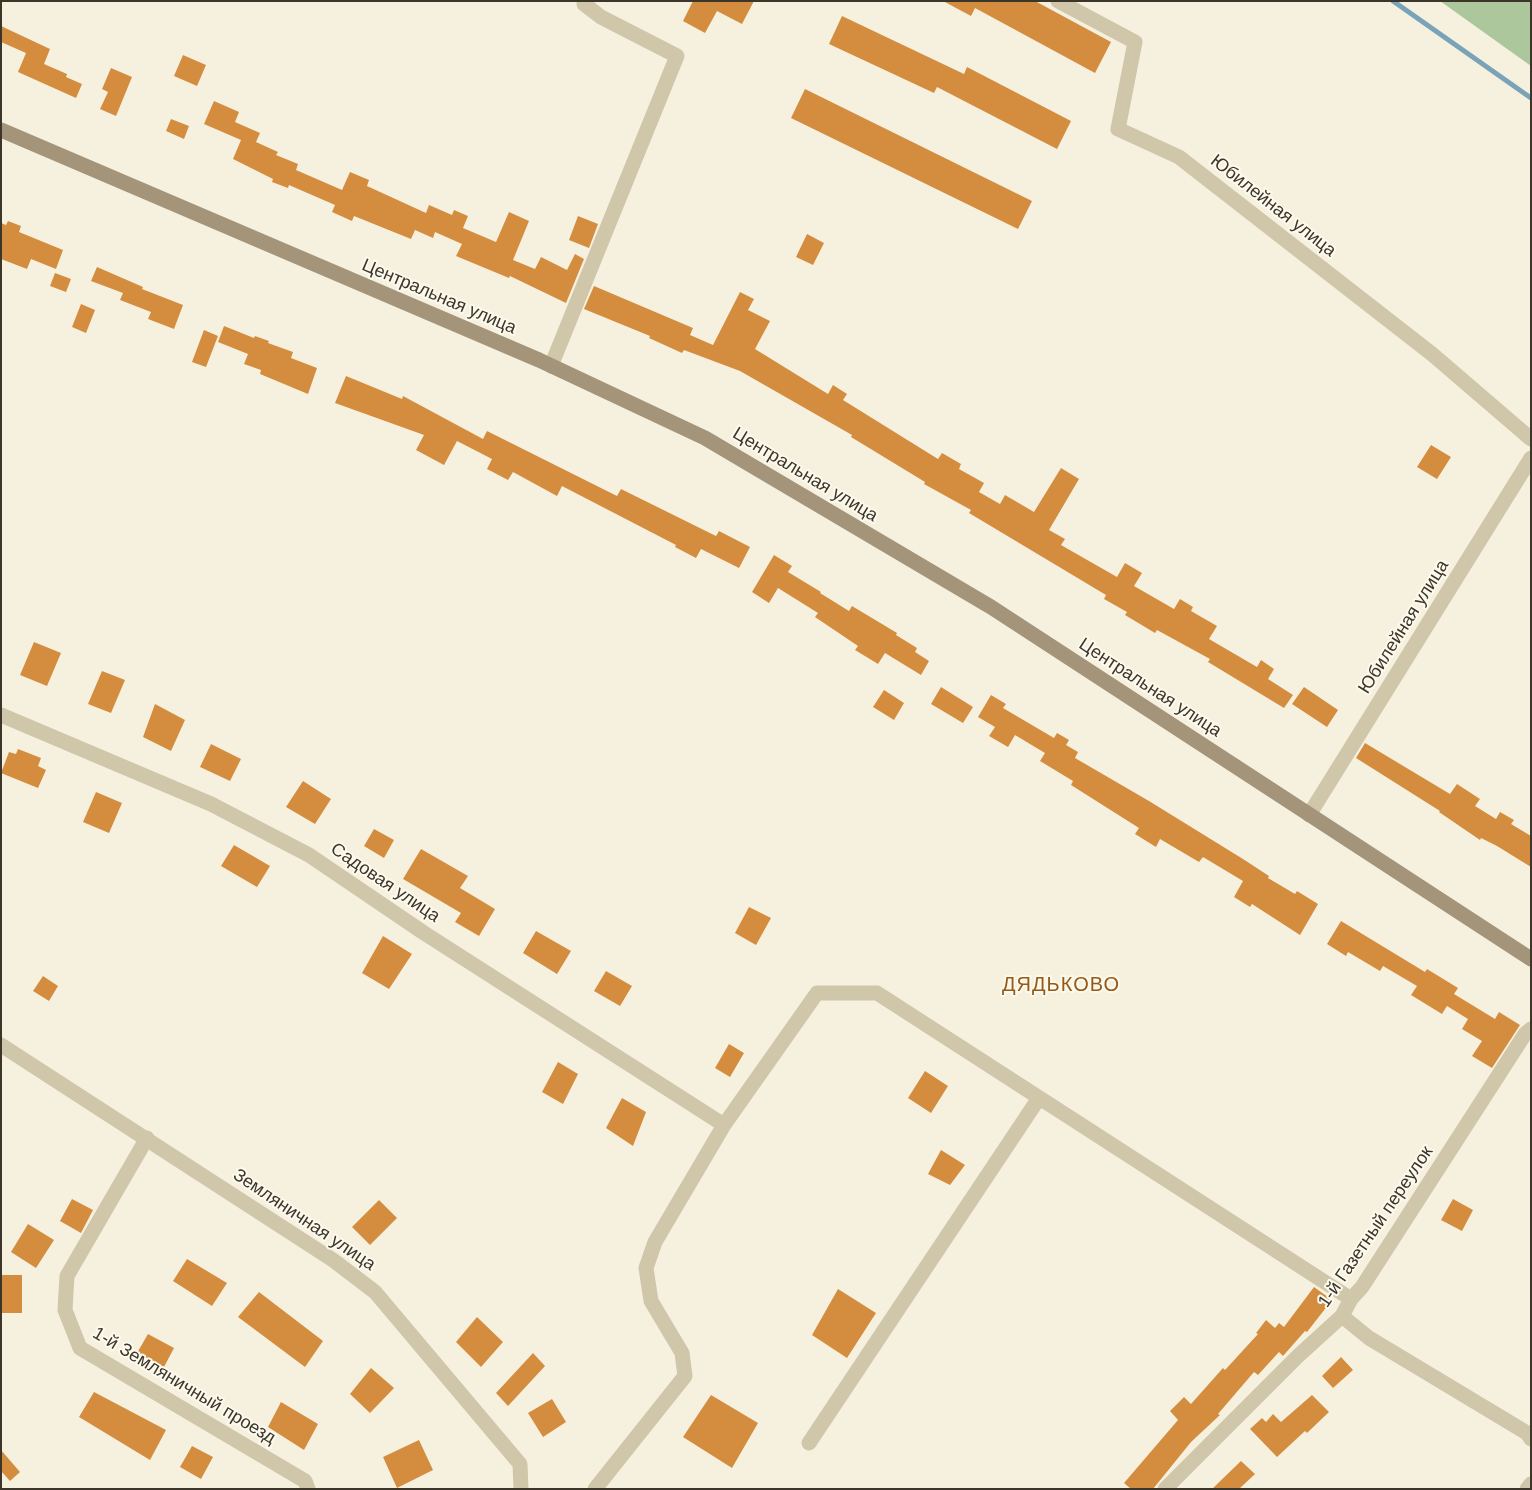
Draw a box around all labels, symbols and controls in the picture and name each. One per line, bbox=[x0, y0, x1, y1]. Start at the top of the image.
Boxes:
street label: Юбилейная улица bbox=[1206, 150, 1340, 262]
street label: Центральная улица bbox=[359, 255, 519, 339]
street label: Центральная улица bbox=[728, 423, 882, 527]
street label: Юбилейная улица bbox=[1354, 556, 1454, 698]
street label: Центральная улица bbox=[1075, 634, 1225, 742]
street label: Садовая улица bbox=[326, 838, 444, 928]
district label: ДЯДЬКОВО bbox=[1001, 973, 1121, 997]
street label: 1-й Газетный переулок bbox=[1314, 1142, 1438, 1312]
street label: Земляничная улица bbox=[229, 1164, 379, 1276]
street label: 1-й Земляничный проезд bbox=[89, 1323, 279, 1449]

